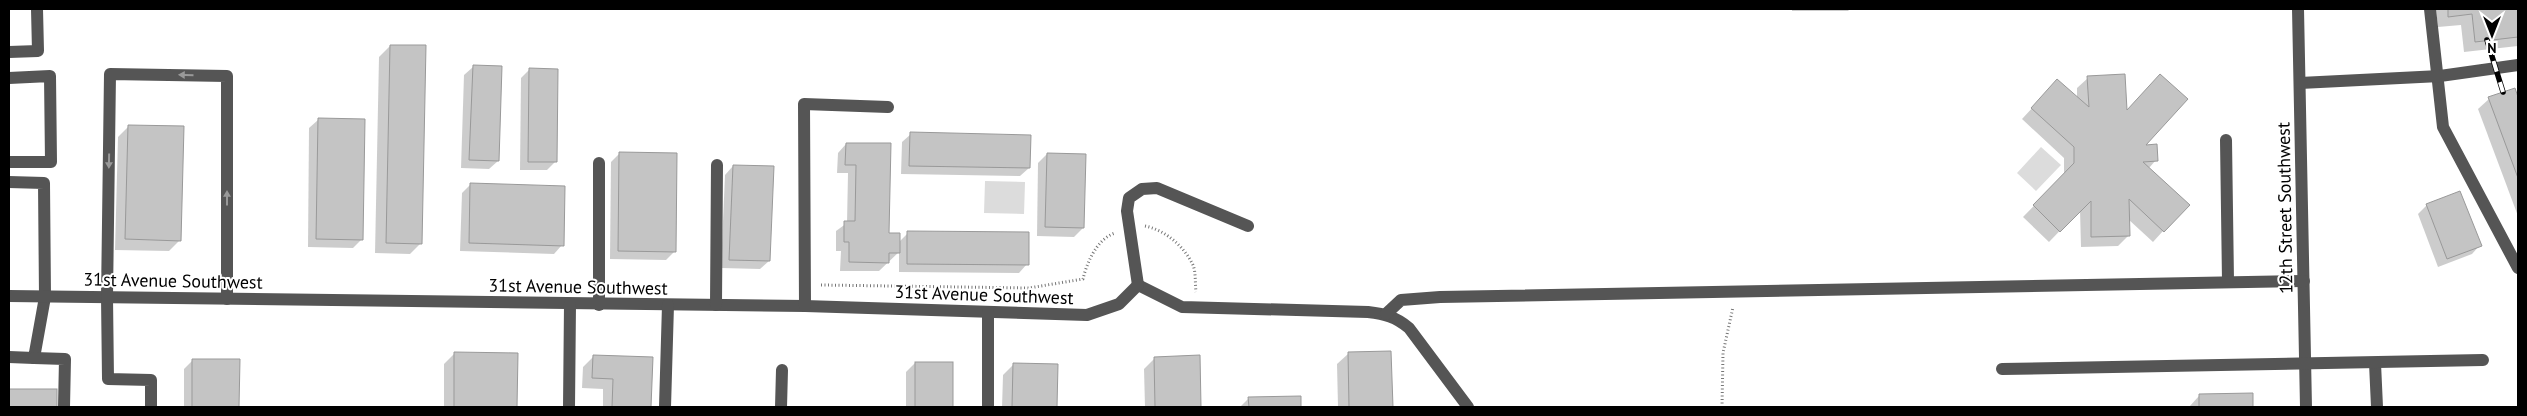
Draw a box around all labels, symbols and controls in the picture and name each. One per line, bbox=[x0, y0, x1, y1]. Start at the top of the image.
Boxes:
north arrow bbox=[2467, 10, 2517, 60]
text: N bbox=[2487, 39, 2497, 57]
one-way arrow bbox=[178, 71, 194, 79]
street label: 12th Street Southwest bbox=[2272, 122, 2297, 294]
one-way arrow bbox=[105, 153, 113, 169]
one-way arrow bbox=[223, 189, 231, 205]
street label: 31st Avenue Southwest bbox=[83, 267, 263, 294]
street label: 31st Avenue Southwest bbox=[488, 273, 668, 300]
street label: 31st Avenue Southwest bbox=[894, 280, 1074, 309]

